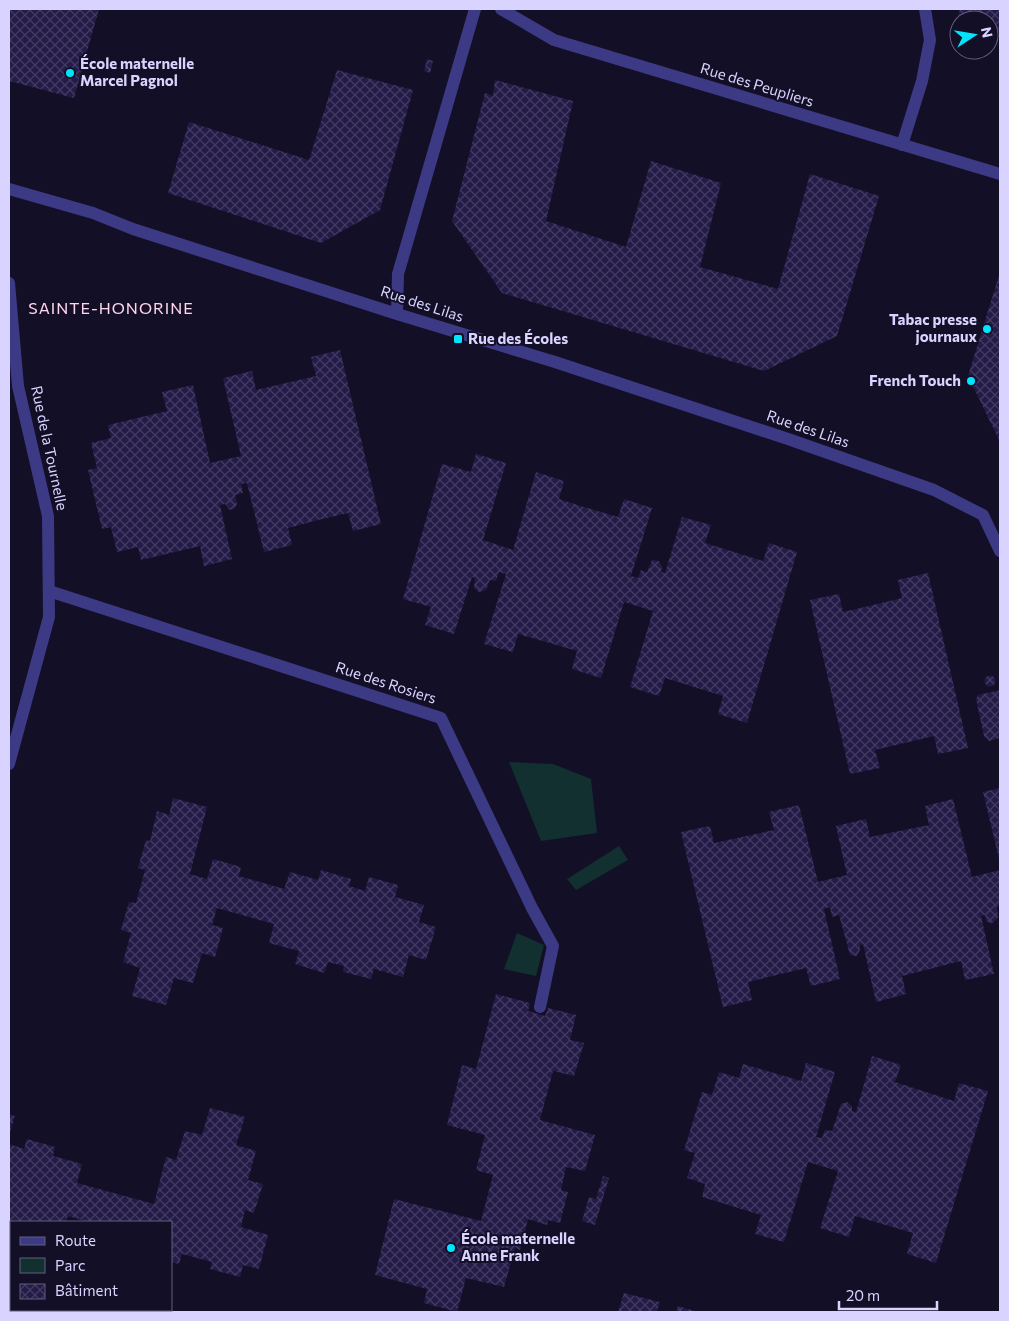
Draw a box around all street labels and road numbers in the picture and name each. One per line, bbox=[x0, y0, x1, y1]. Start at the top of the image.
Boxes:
street label: Rue des Peupliers bbox=[698, 58, 816, 110]
street label: Rue des Lilas bbox=[378, 281, 466, 325]
street label: Rue de la Tournelle bbox=[28, 384, 72, 512]
street label: Rue des Lilas bbox=[765, 405, 852, 451]
street label: Rue des Rosiers bbox=[334, 657, 439, 707]

